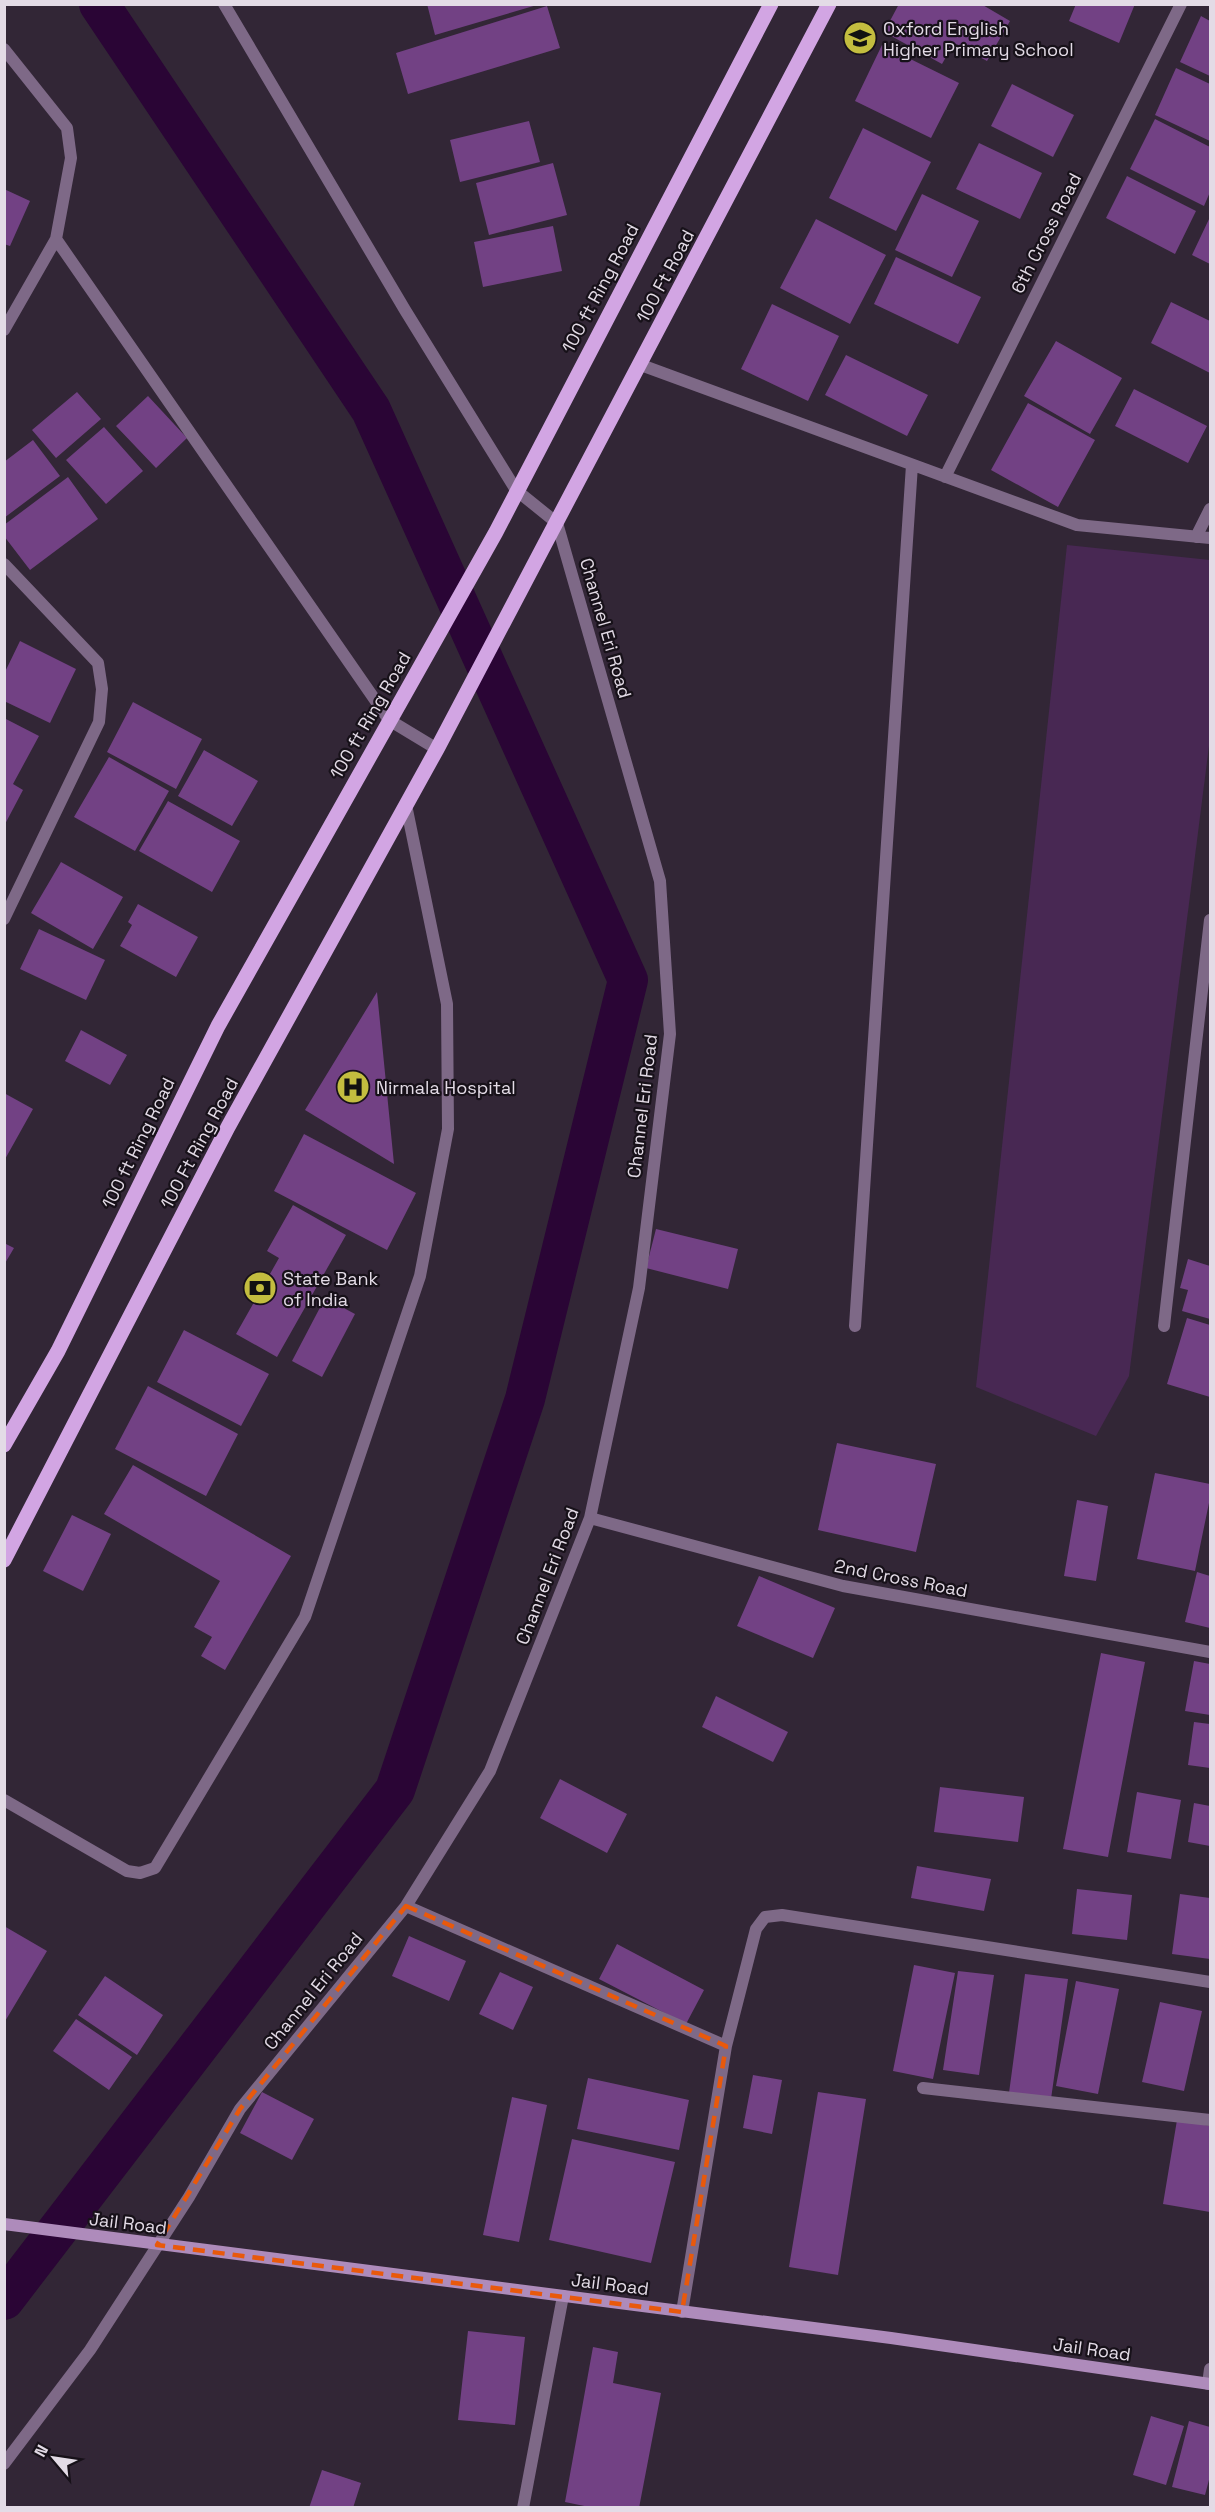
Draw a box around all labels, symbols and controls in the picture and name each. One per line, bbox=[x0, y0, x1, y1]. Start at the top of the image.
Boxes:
place label: Oxford English Higher Primary School bbox=[883, 17, 1074, 61]
school or university icon: Oxford English Higher Primary School bbox=[842, 20, 878, 56]
street label: 6th Cross Road bbox=[1006, 169, 1086, 297]
street label: 100 ft Ring Road bbox=[556, 219, 644, 357]
street label: 100 Ft Road bbox=[631, 226, 699, 326]
street label: Channel Eri Road bbox=[575, 555, 637, 701]
street label: 100 ft Ring Road bbox=[324, 647, 416, 783]
street label: Channel Eri Road bbox=[622, 1033, 662, 1179]
hospital icon: Nirmala Hospital bbox=[335, 1069, 371, 1105]
street label: 100 ft Ring Road bbox=[96, 1074, 180, 1212]
street label: 100 Ft Ring Road bbox=[155, 1074, 243, 1212]
place label: Nirmala Hospital bbox=[376, 1076, 516, 1099]
place label: State Bank of India bbox=[283, 1267, 379, 1311]
bank icon: State Bank of India bbox=[242, 1270, 278, 1306]
street label: Channel Eri Road bbox=[510, 1504, 584, 1648]
street label: 2nd Cross Road bbox=[833, 1554, 969, 1602]
street label: Channel Eri Road bbox=[258, 1927, 368, 2055]
street label: Jail Road bbox=[88, 2207, 168, 2239]
street label: Jail Road bbox=[570, 2268, 650, 2300]
street label: Jail Road bbox=[1052, 2332, 1132, 2366]
north arrow bbox=[24, 2428, 84, 2488]
text: N bbox=[30, 2441, 53, 2461]

